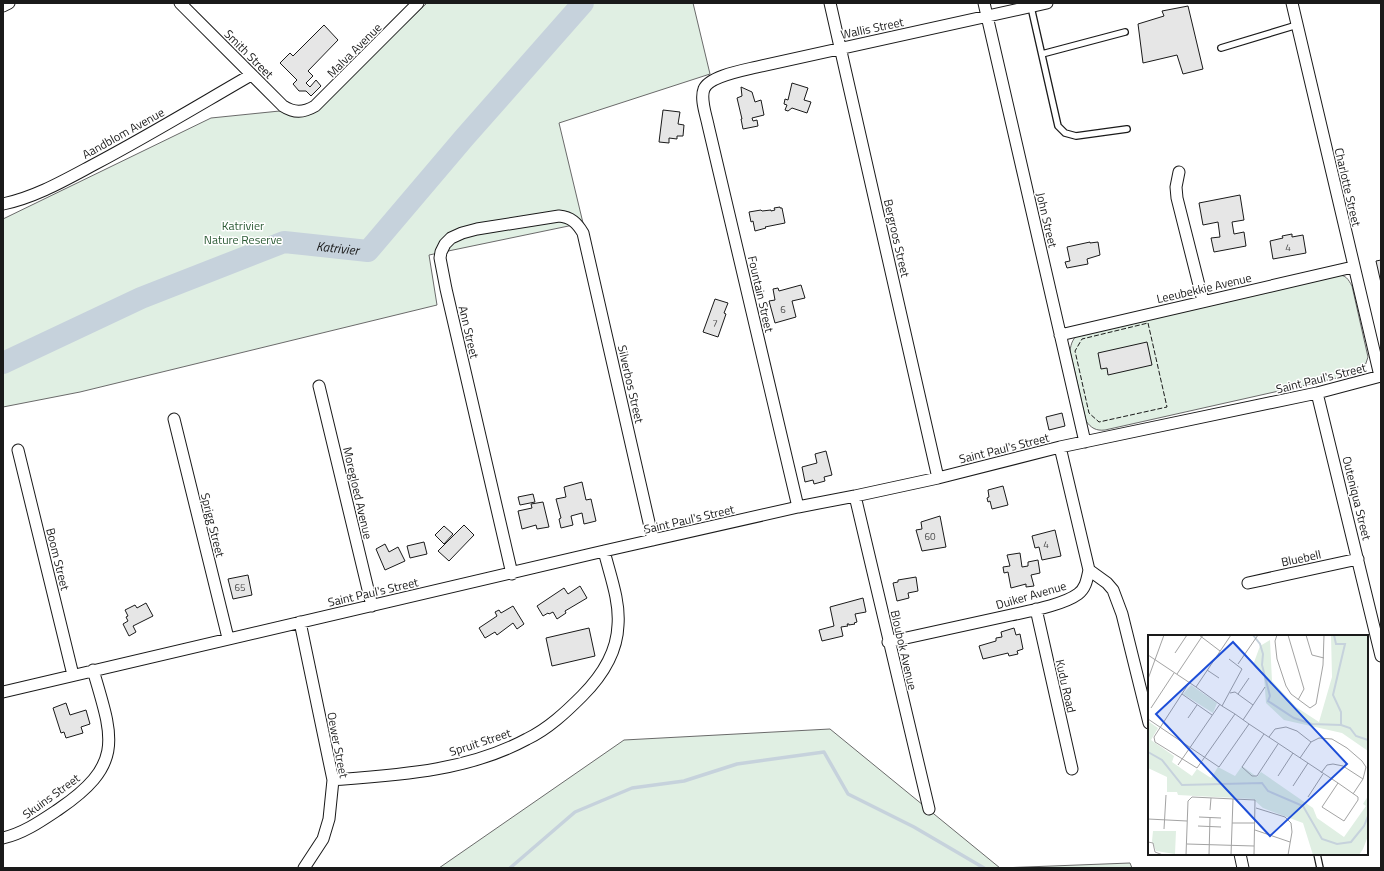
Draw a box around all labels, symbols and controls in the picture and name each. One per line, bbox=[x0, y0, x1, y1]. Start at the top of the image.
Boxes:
street label: Wallis Street bbox=[839, 12, 906, 44]
street label: Malva Avenue bbox=[322, 18, 386, 82]
street label: Smith Street bbox=[220, 25, 279, 84]
street label: Aandblom Avenue bbox=[78, 102, 168, 164]
street label: Charlotte Street bbox=[1330, 146, 1366, 229]
street label: John Street bbox=[1031, 190, 1063, 250]
street label: Bergroos Street bbox=[879, 197, 915, 280]
park label: Katrivier Nature Reserve bbox=[204, 216, 282, 249]
water label: Katrivier bbox=[315, 236, 362, 260]
house number: 4 bbox=[1285, 240, 1291, 255]
street label: Fountain Street bbox=[743, 254, 779, 335]
street label: Leeubekkie Avenue bbox=[1155, 268, 1253, 308]
house number: 6 bbox=[780, 302, 786, 317]
street label: Ann Street bbox=[454, 304, 484, 361]
house number: 7 bbox=[712, 316, 718, 331]
street label: Silverbos Street bbox=[613, 343, 649, 426]
street label: Saint Paul's Street bbox=[1274, 357, 1369, 398]
street label: Saint Paul's Street bbox=[957, 427, 1052, 468]
street label: Moregloed Avenue bbox=[338, 445, 378, 541]
street label: Outeniqua Street bbox=[1337, 454, 1377, 543]
street label: Sprigg Street bbox=[196, 491, 230, 560]
street label: Saint Paul's Street bbox=[642, 499, 737, 539]
street label: Boom Street bbox=[41, 526, 75, 593]
house number: 60 bbox=[924, 529, 936, 544]
house number: 4 bbox=[1043, 537, 1049, 552]
street label: Bluebell bbox=[1279, 544, 1323, 572]
street label: Saint Paul's Street bbox=[326, 572, 421, 612]
street label: Duiker Avenue bbox=[993, 576, 1069, 614]
house number: 65 bbox=[234, 580, 246, 595]
street label: Bloubok Avenue bbox=[886, 608, 922, 692]
inset map bbox=[1148, 635, 1368, 855]
street label: Kudu Road bbox=[1051, 657, 1081, 715]
street label: Oewer Street bbox=[322, 710, 354, 780]
street label: Spruit Street bbox=[447, 723, 514, 761]
street label: Skuins Street bbox=[18, 768, 84, 823]

